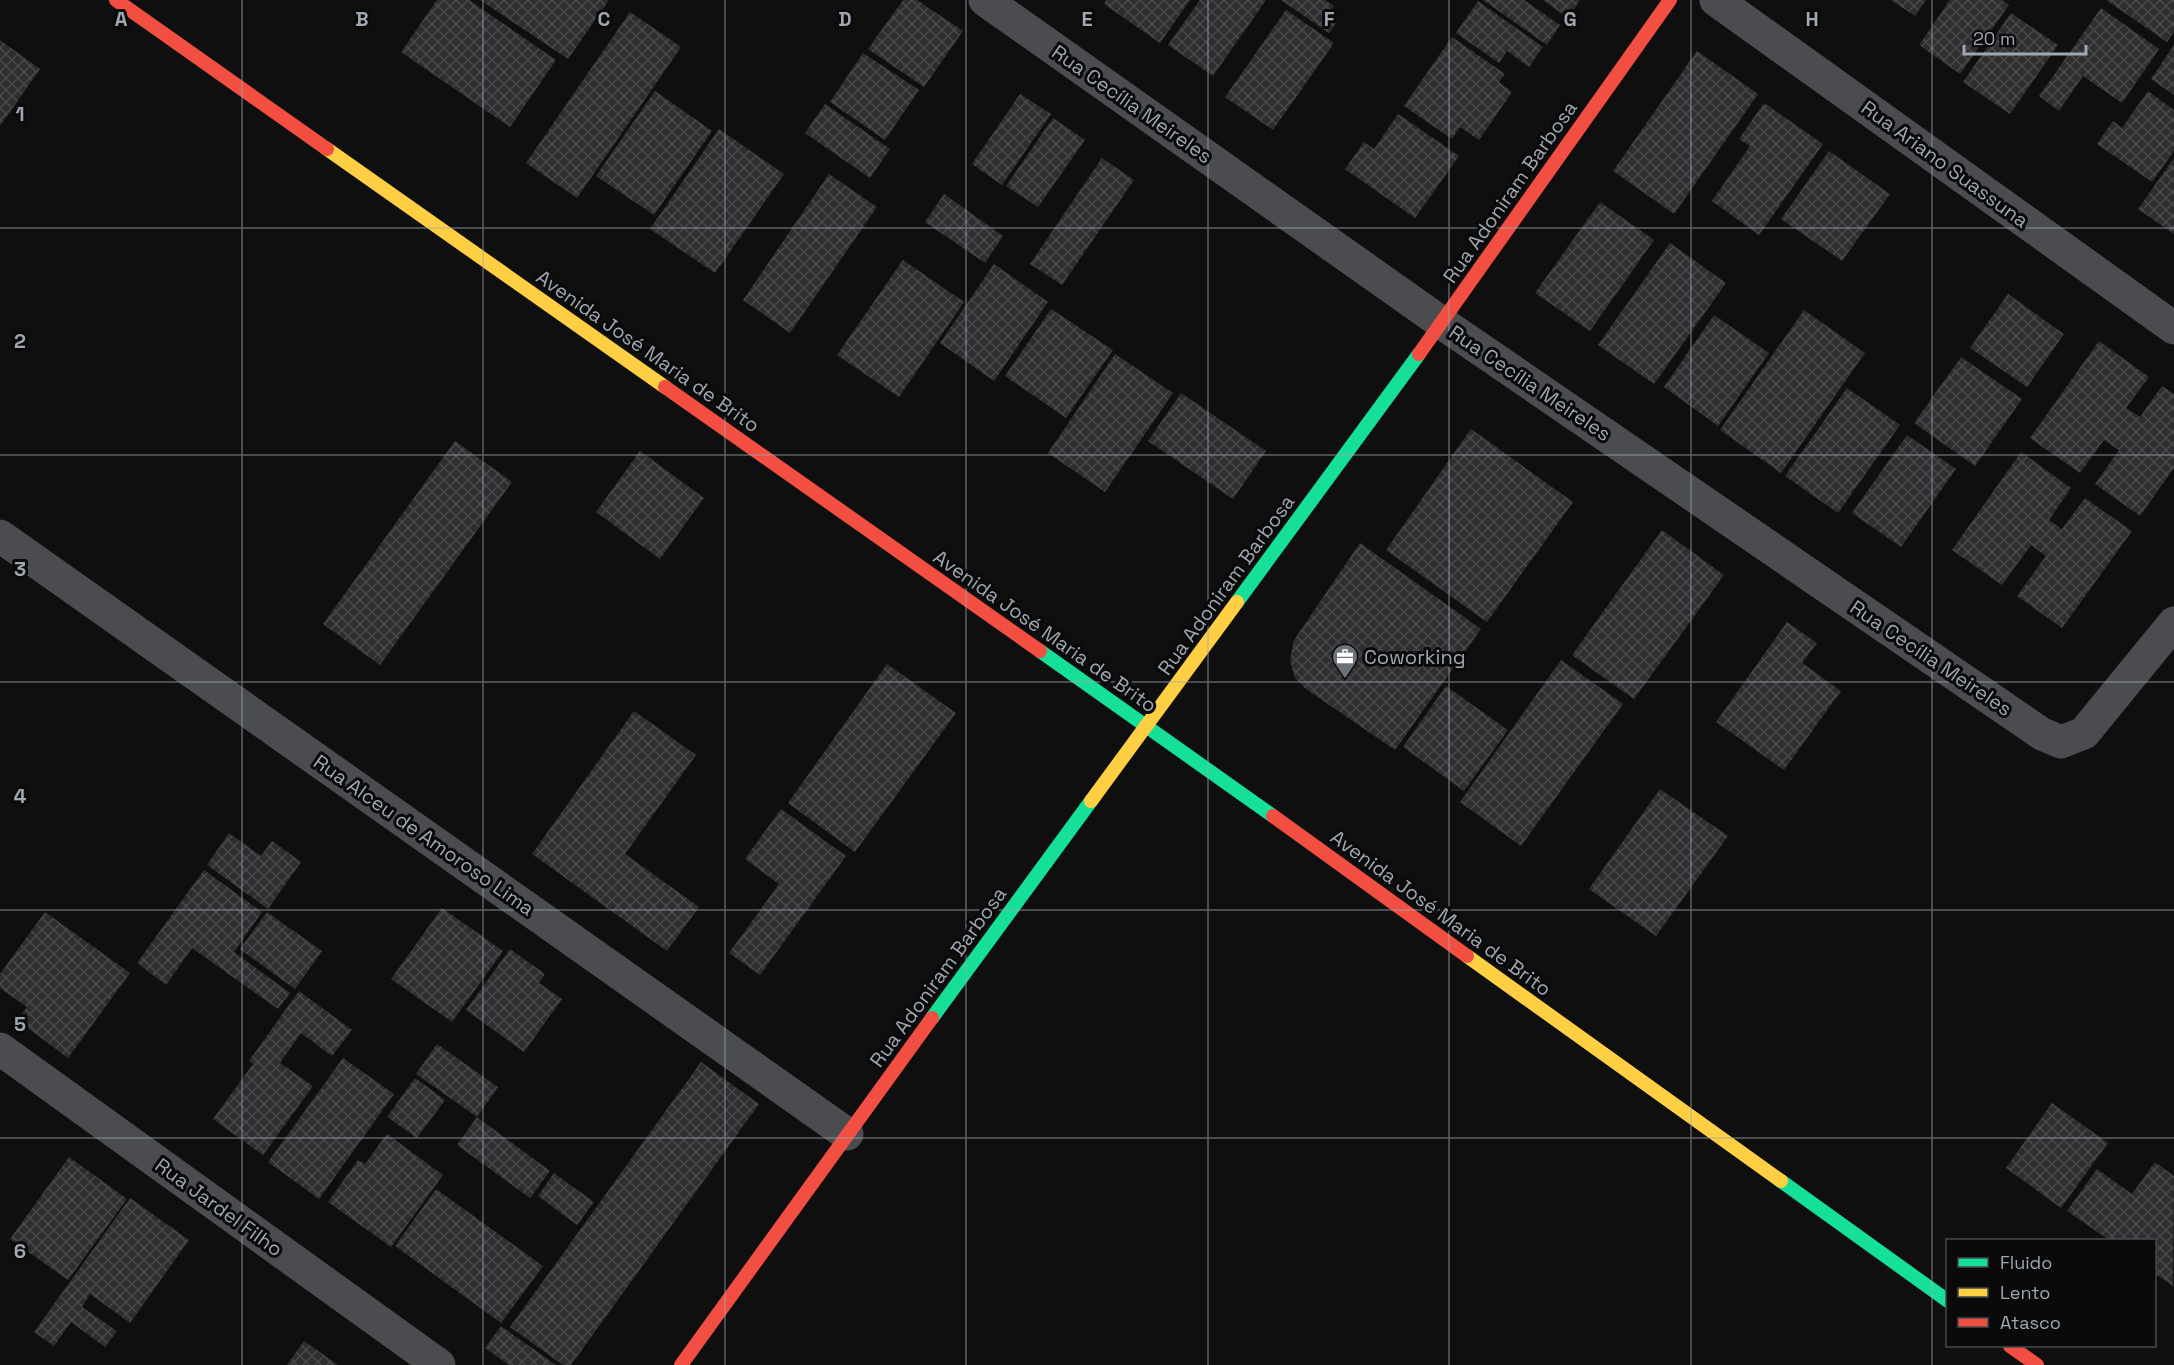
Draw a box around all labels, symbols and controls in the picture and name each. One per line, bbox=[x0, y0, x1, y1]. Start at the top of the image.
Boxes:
text: A bbox=[115, 6, 128, 32]
text: B bbox=[355, 6, 369, 32]
text: C bbox=[598, 6, 611, 32]
text: D bbox=[838, 6, 852, 32]
text: E bbox=[1081, 6, 1093, 32]
text: F bbox=[1324, 6, 1335, 32]
text: G bbox=[1563, 6, 1577, 32]
text: H bbox=[1805, 6, 1819, 32]
scale bar bbox=[1964, 18, 2086, 56]
text: 20 m bbox=[1973, 27, 2016, 50]
street label: Rua Cecília Meireles bbox=[1047, 39, 1217, 169]
street label: Rua Ariano Suassuna bbox=[1856, 95, 2034, 233]
street label: Rua Adoniram Barbosa bbox=[1437, 96, 1583, 288]
text: 1 bbox=[15, 101, 25, 127]
street label: Avenida José Maria de Brito bbox=[531, 264, 765, 438]
street label: Rua Cecília Meireles bbox=[1444, 319, 1616, 447]
text: 2 bbox=[14, 328, 26, 354]
street label: Rua Adoniram Barbosa bbox=[1152, 490, 1300, 680]
street label: Avenida José Maria de Brito bbox=[928, 544, 1162, 718]
text: 3 bbox=[14, 556, 26, 582]
street label: Rua Cecília Meireles bbox=[1845, 594, 2017, 722]
office icon: Coworking bbox=[1330, 642, 1360, 680]
place label: Coworking bbox=[1364, 644, 1466, 670]
street label: Rua Alceu de Amoroso Lima bbox=[309, 749, 539, 921]
text: 4 bbox=[14, 783, 27, 809]
street label: Avenida José Maria de Brito bbox=[1325, 824, 1557, 1002]
street label: Rua Adoniram Barbosa bbox=[864, 882, 1012, 1072]
text: 5 bbox=[14, 1011, 26, 1037]
street label: Rua Jardel Filho bbox=[150, 1152, 288, 1262]
text: 6 bbox=[14, 1238, 26, 1264]
legend bbox=[1946, 1239, 2156, 1347]
text: Fluido bbox=[2000, 1251, 2052, 1274]
text: Lento bbox=[2000, 1281, 2050, 1304]
text: Atasco bbox=[2000, 1311, 2061, 1334]

